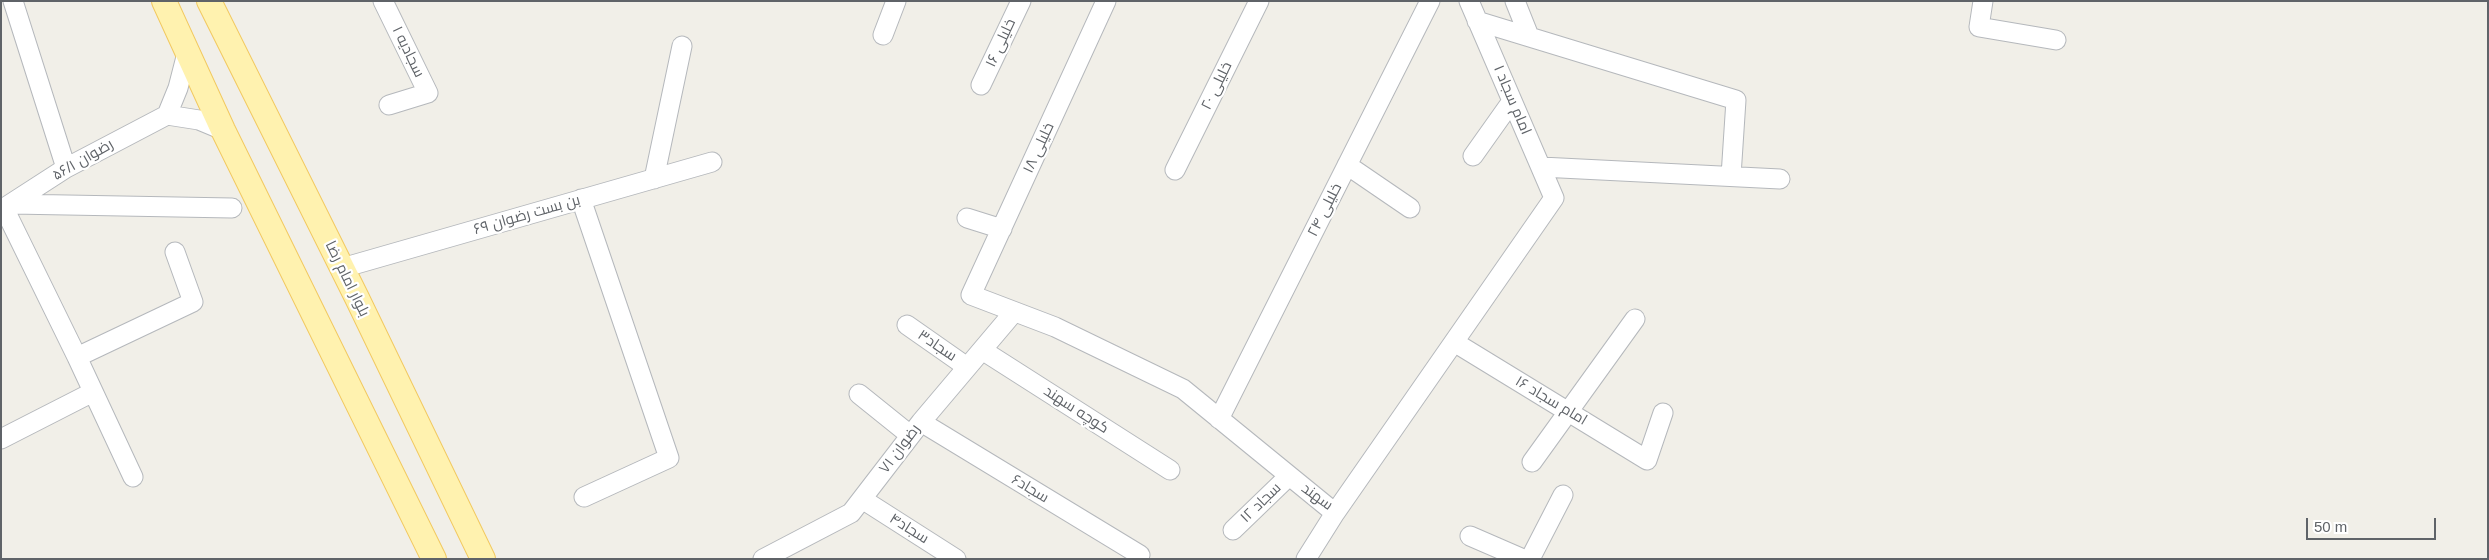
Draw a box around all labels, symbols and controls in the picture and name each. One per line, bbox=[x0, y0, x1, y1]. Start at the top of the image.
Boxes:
street label: خلیلی ۱۶ bbox=[982, 16, 1020, 70]
street label: سجادیه ۱ bbox=[388, 24, 428, 80]
street label: خلیلی ۲۰ bbox=[1198, 59, 1236, 113]
street label: امام سجاد ۱ bbox=[1489, 63, 1535, 137]
street label: خلیلی ۱۸ bbox=[1020, 120, 1058, 176]
street label: رضوان ۵۶/۱ bbox=[49, 135, 117, 185]
street label: خلیلی ۲۴ bbox=[1304, 180, 1346, 240]
street label: بن بست رضوان ۶۹ bbox=[472, 191, 582, 239]
street label: بلوار امام رضا bbox=[321, 238, 373, 320]
street label: سجاد۳ bbox=[914, 326, 960, 366]
street label: امام سجاد ۱۶ bbox=[1512, 372, 1590, 430]
street label: كوچه سهند bbox=[1040, 382, 1112, 438]
street label: رضوان ۷۱ bbox=[876, 421, 924, 477]
street label: سجاد۶ bbox=[1008, 471, 1052, 507]
street label: سجاد ۱۲ bbox=[1237, 479, 1285, 527]
street label: سهند bbox=[1298, 480, 1336, 514]
scale bar bbox=[2309, 508, 2439, 540]
street label: سجاد۴ bbox=[886, 510, 932, 548]
text: 50 m bbox=[2314, 518, 2347, 535]

